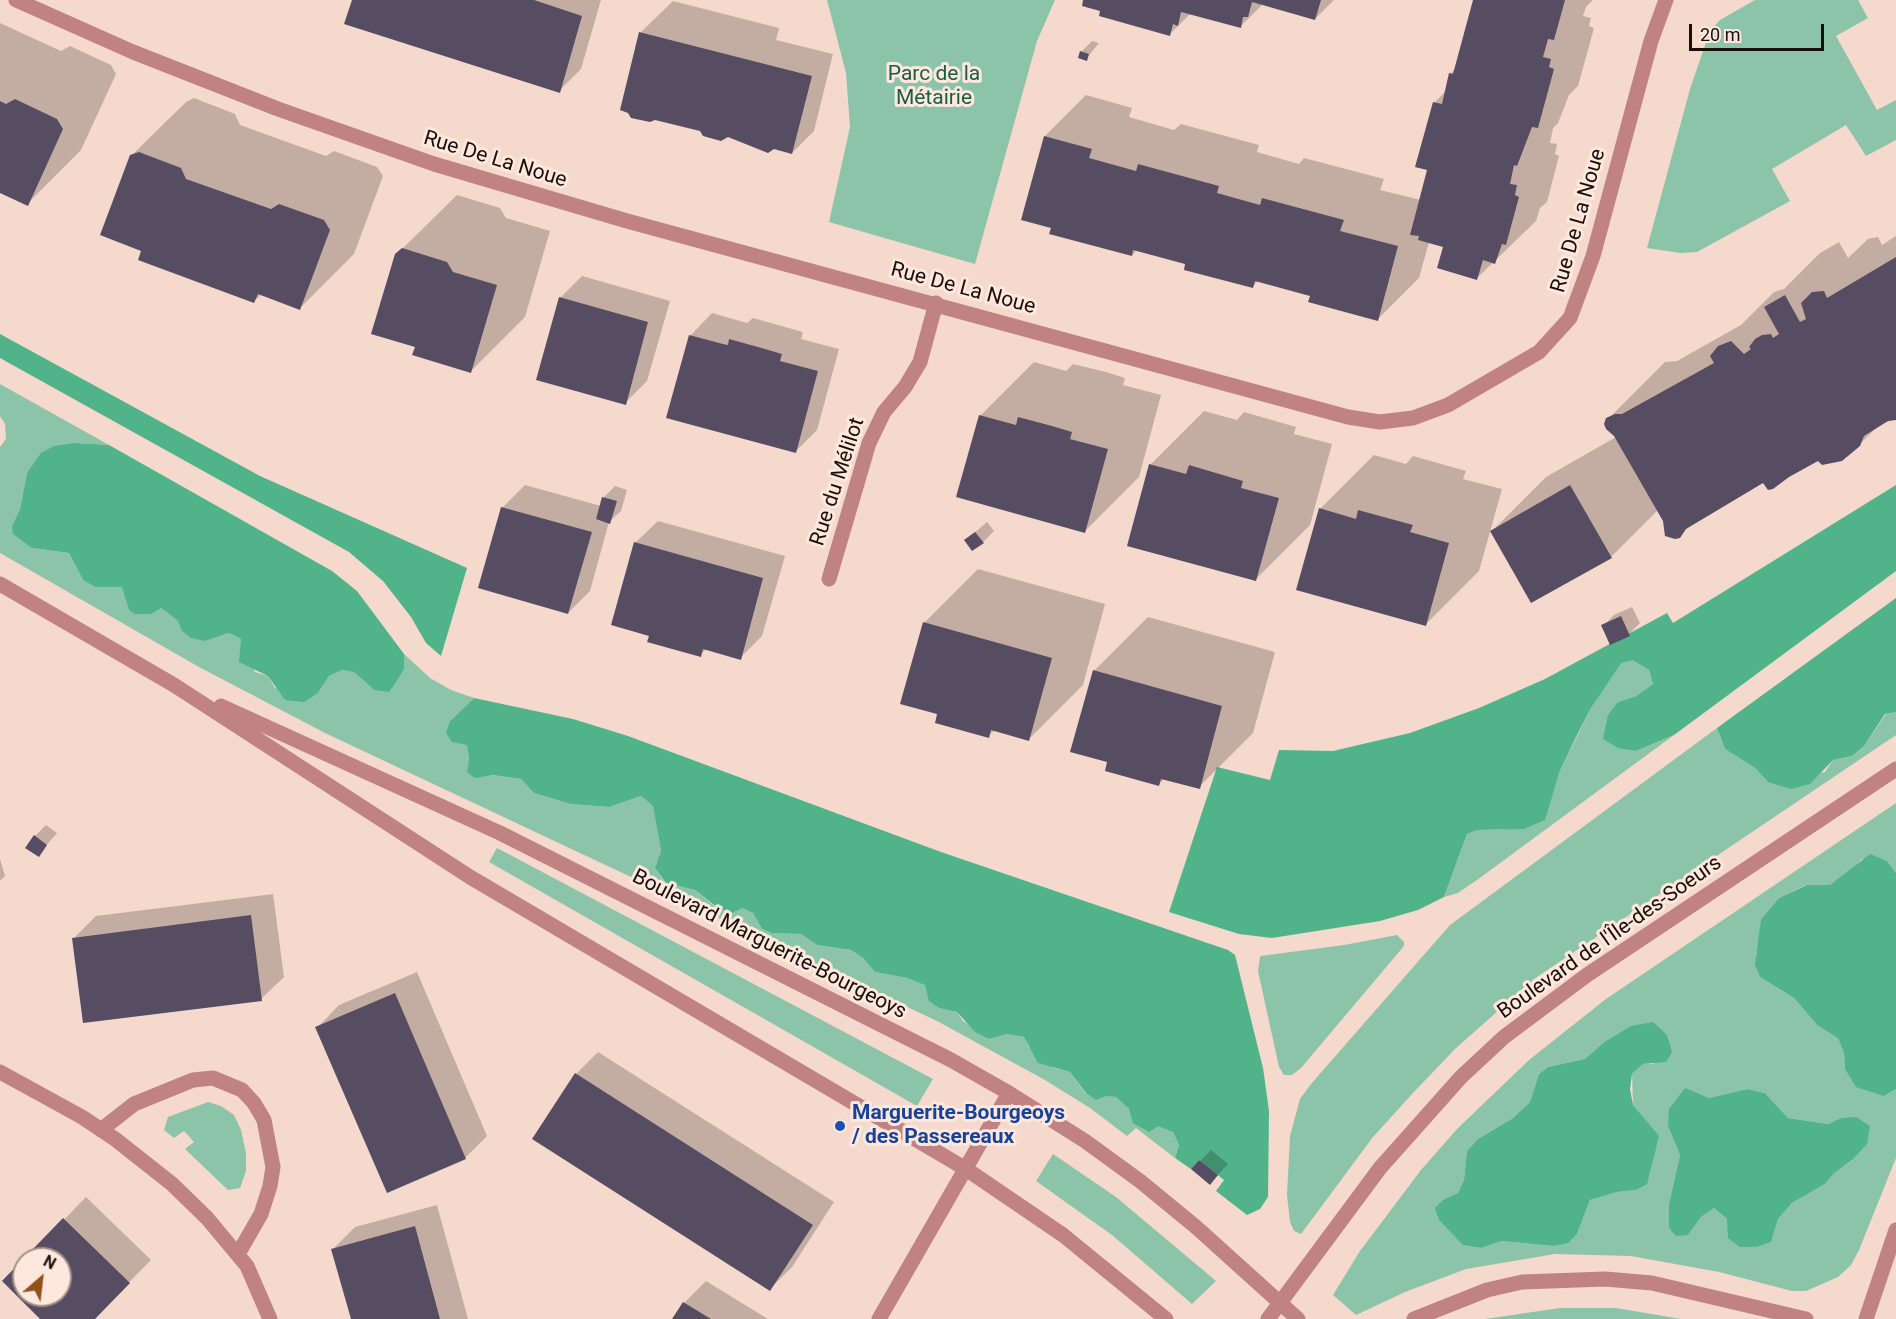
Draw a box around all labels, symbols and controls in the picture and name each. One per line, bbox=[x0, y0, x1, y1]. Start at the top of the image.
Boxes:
scale bar bbox=[1692, 12, 1827, 50]
text: 20 m bbox=[1700, 24, 1740, 45]
park label: Parc de la Métairie bbox=[888, 62, 980, 112]
street label: Rue De La Noue bbox=[420, 126, 570, 194]
street label: Rue De La Noue bbox=[1546, 146, 1612, 296]
street label: Rue De La Noue bbox=[888, 258, 1038, 320]
street label: Rue du Mélilot bbox=[805, 415, 871, 549]
street label: Boulevard de l'Île-des-Soeurs bbox=[1493, 851, 1727, 1025]
street label: Boulevard Marguerite-Bourgeoys bbox=[628, 865, 910, 1025]
place label: Marguerite-Bourgeoys / des Passereaux bbox=[852, 1101, 1065, 1151]
marker: Marguerite-Bourgeoys / des Passereaux bbox=[833, 1119, 847, 1133]
north arrow bbox=[12, 1247, 72, 1307]
text: N bbox=[40, 1251, 59, 1273]

